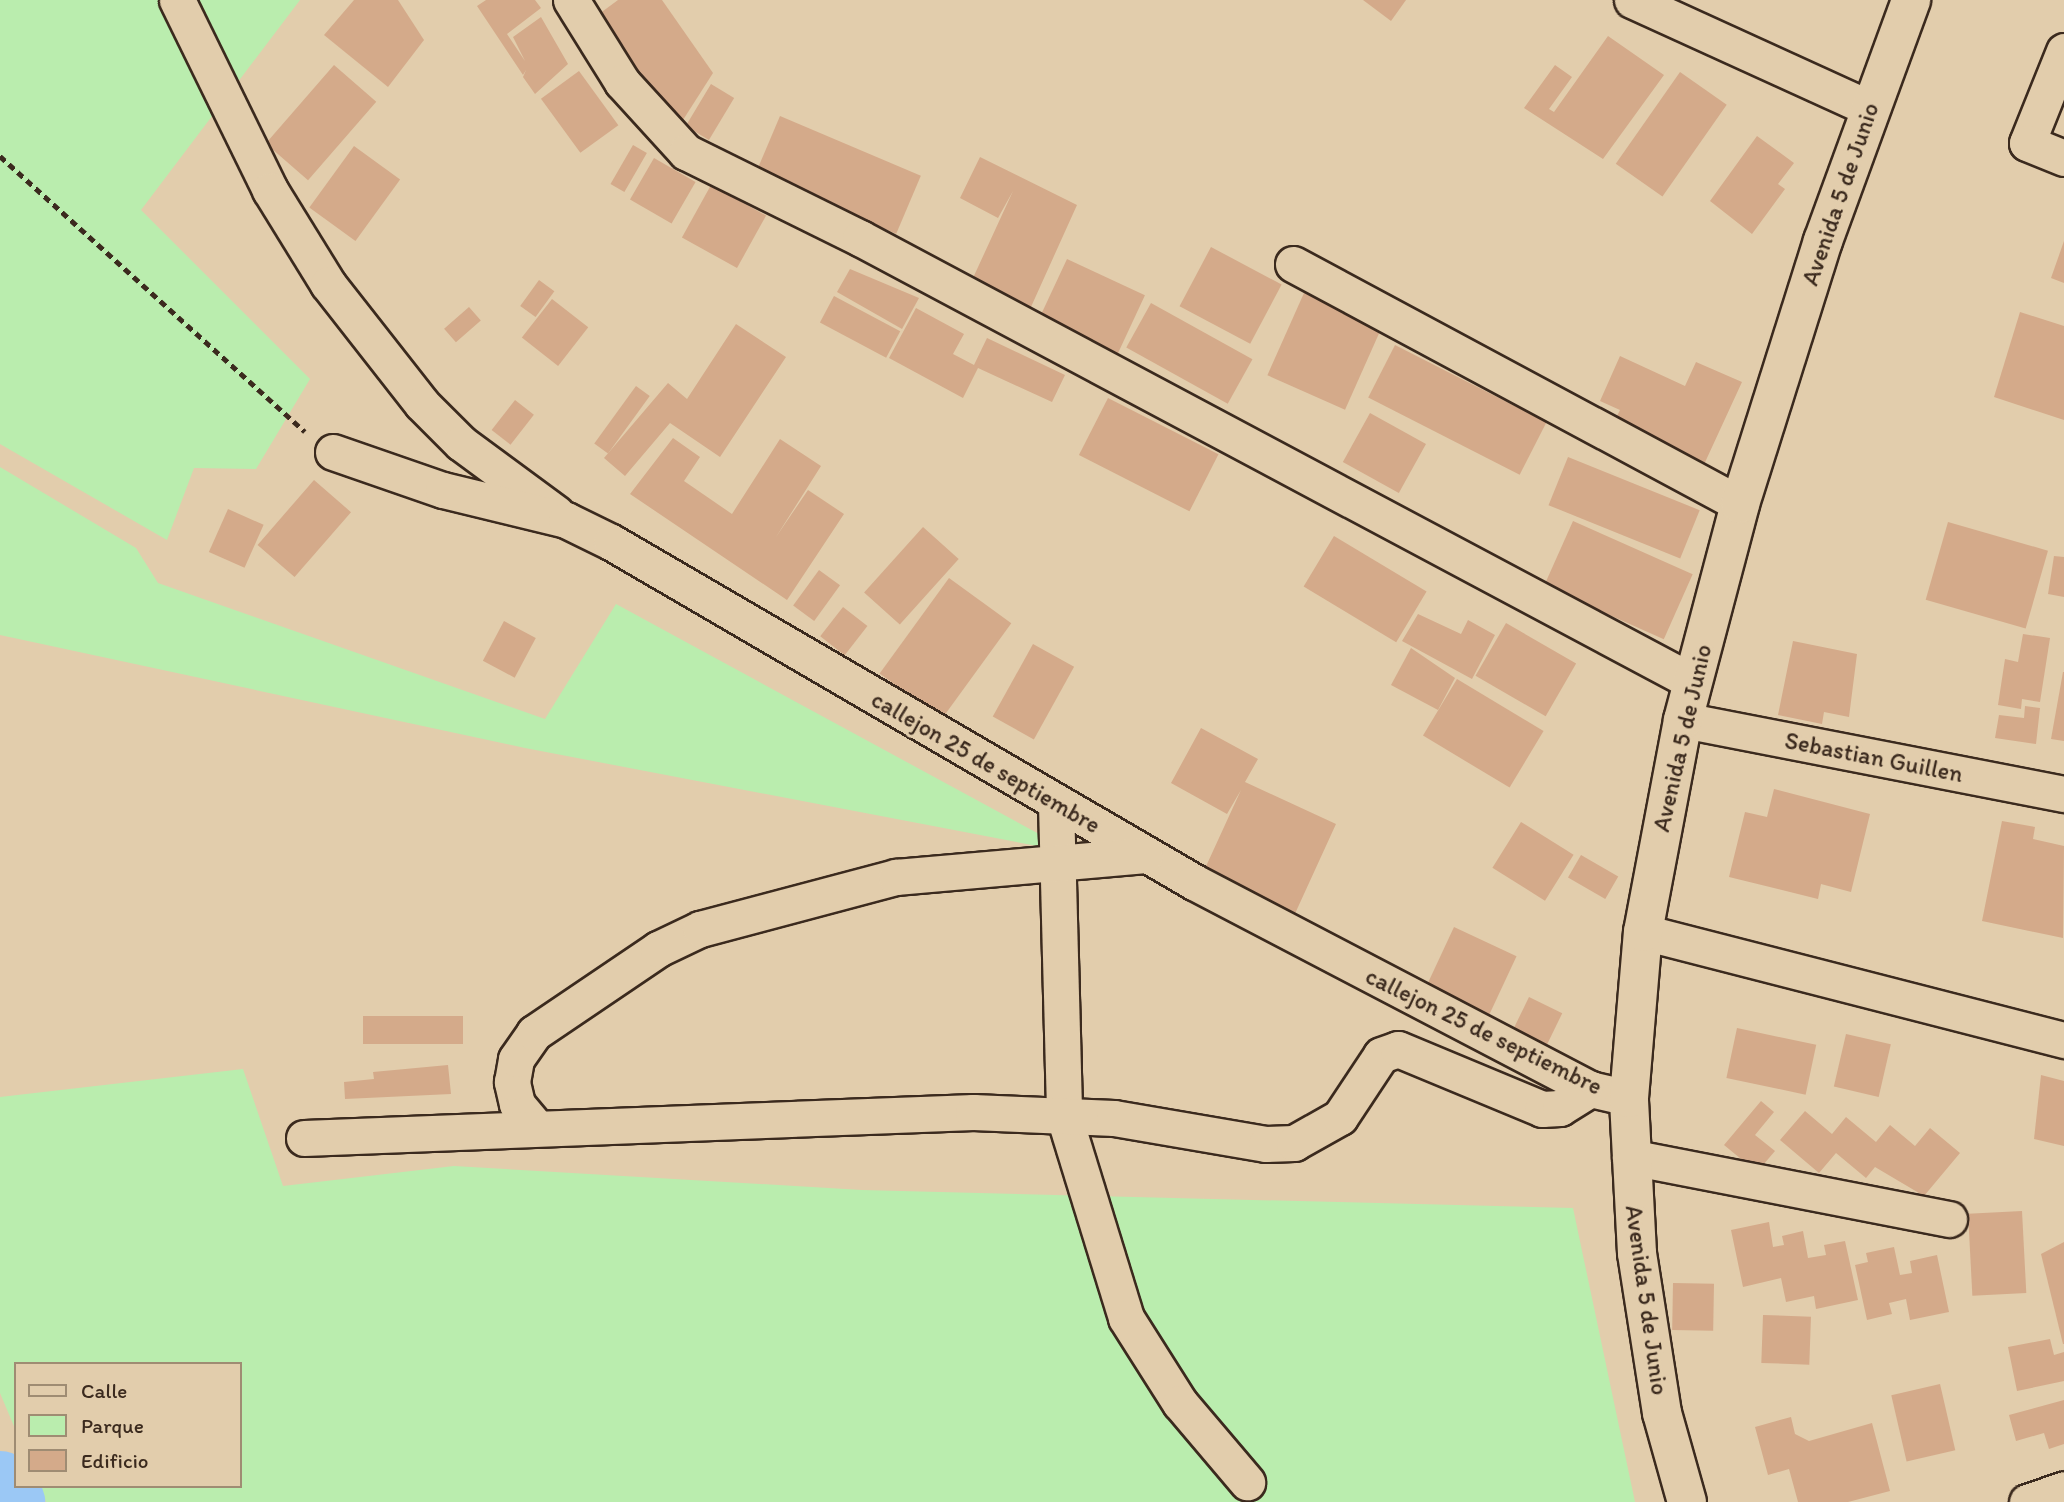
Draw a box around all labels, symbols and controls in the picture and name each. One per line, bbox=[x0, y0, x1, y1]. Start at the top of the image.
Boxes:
street label: Avenida 5 de Junio bbox=[1795, 98, 1885, 290]
street label: Avenida 5 de Junio bbox=[1646, 641, 1718, 835]
street label: callejon 25 de septiembre bbox=[866, 685, 1106, 839]
street label: Sebastian Guillen bbox=[1782, 726, 1966, 788]
street label: callejon 25 de septiembre bbox=[1361, 961, 1607, 1101]
street label: Avenida 5 de Junio bbox=[1619, 1203, 1675, 1397]
legend bbox=[14, 1362, 242, 1488]
text: Calle bbox=[81, 1378, 127, 1403]
text: Parque bbox=[81, 1413, 144, 1438]
text: Edificio bbox=[81, 1448, 149, 1473]

